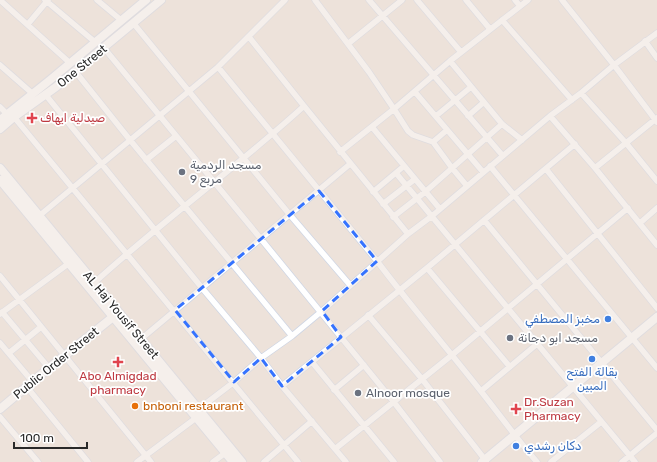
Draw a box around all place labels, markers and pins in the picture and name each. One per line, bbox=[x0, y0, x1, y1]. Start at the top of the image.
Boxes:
place label: صيدلية ايهاف bbox=[40, 111, 105, 125]
marker: صيدلية ايهاف bbox=[27, 113, 37, 123]
place label: مسجد الردمية مربع 9 bbox=[190, 158, 262, 188]
marker: مسجد الردمية مربع 9 bbox=[177, 167, 187, 177]
place label: مخبز المصطفي bbox=[525, 312, 600, 328]
marker: مخبز المصطفي bbox=[603, 314, 613, 324]
place label: مسجد ابو دجانة bbox=[518, 331, 598, 346]
marker: مسجد ابو دجانة bbox=[505, 333, 515, 343]
marker: بقالة الفتح المبين bbox=[587, 354, 597, 364]
marker: Abo Almigdad pharmacy bbox=[113, 357, 123, 367]
place label: بقالة الفتح المبين bbox=[566, 365, 618, 393]
place label: Abo Almigdad pharmacy bbox=[79, 369, 157, 397]
place label: Alnoor mosque bbox=[366, 386, 450, 400]
marker: Alnoor mosque bbox=[353, 388, 363, 398]
place label: Dr.Suzan Pharmacy bbox=[524, 395, 581, 423]
place label: bnboni restaurant bbox=[143, 399, 244, 413]
marker: bnboni restaurant bbox=[130, 401, 140, 411]
marker: Dr.Suzan Pharmacy bbox=[511, 404, 521, 414]
place label: دكان رشدي bbox=[524, 439, 582, 454]
marker: دكان رشدي bbox=[511, 441, 521, 451]

